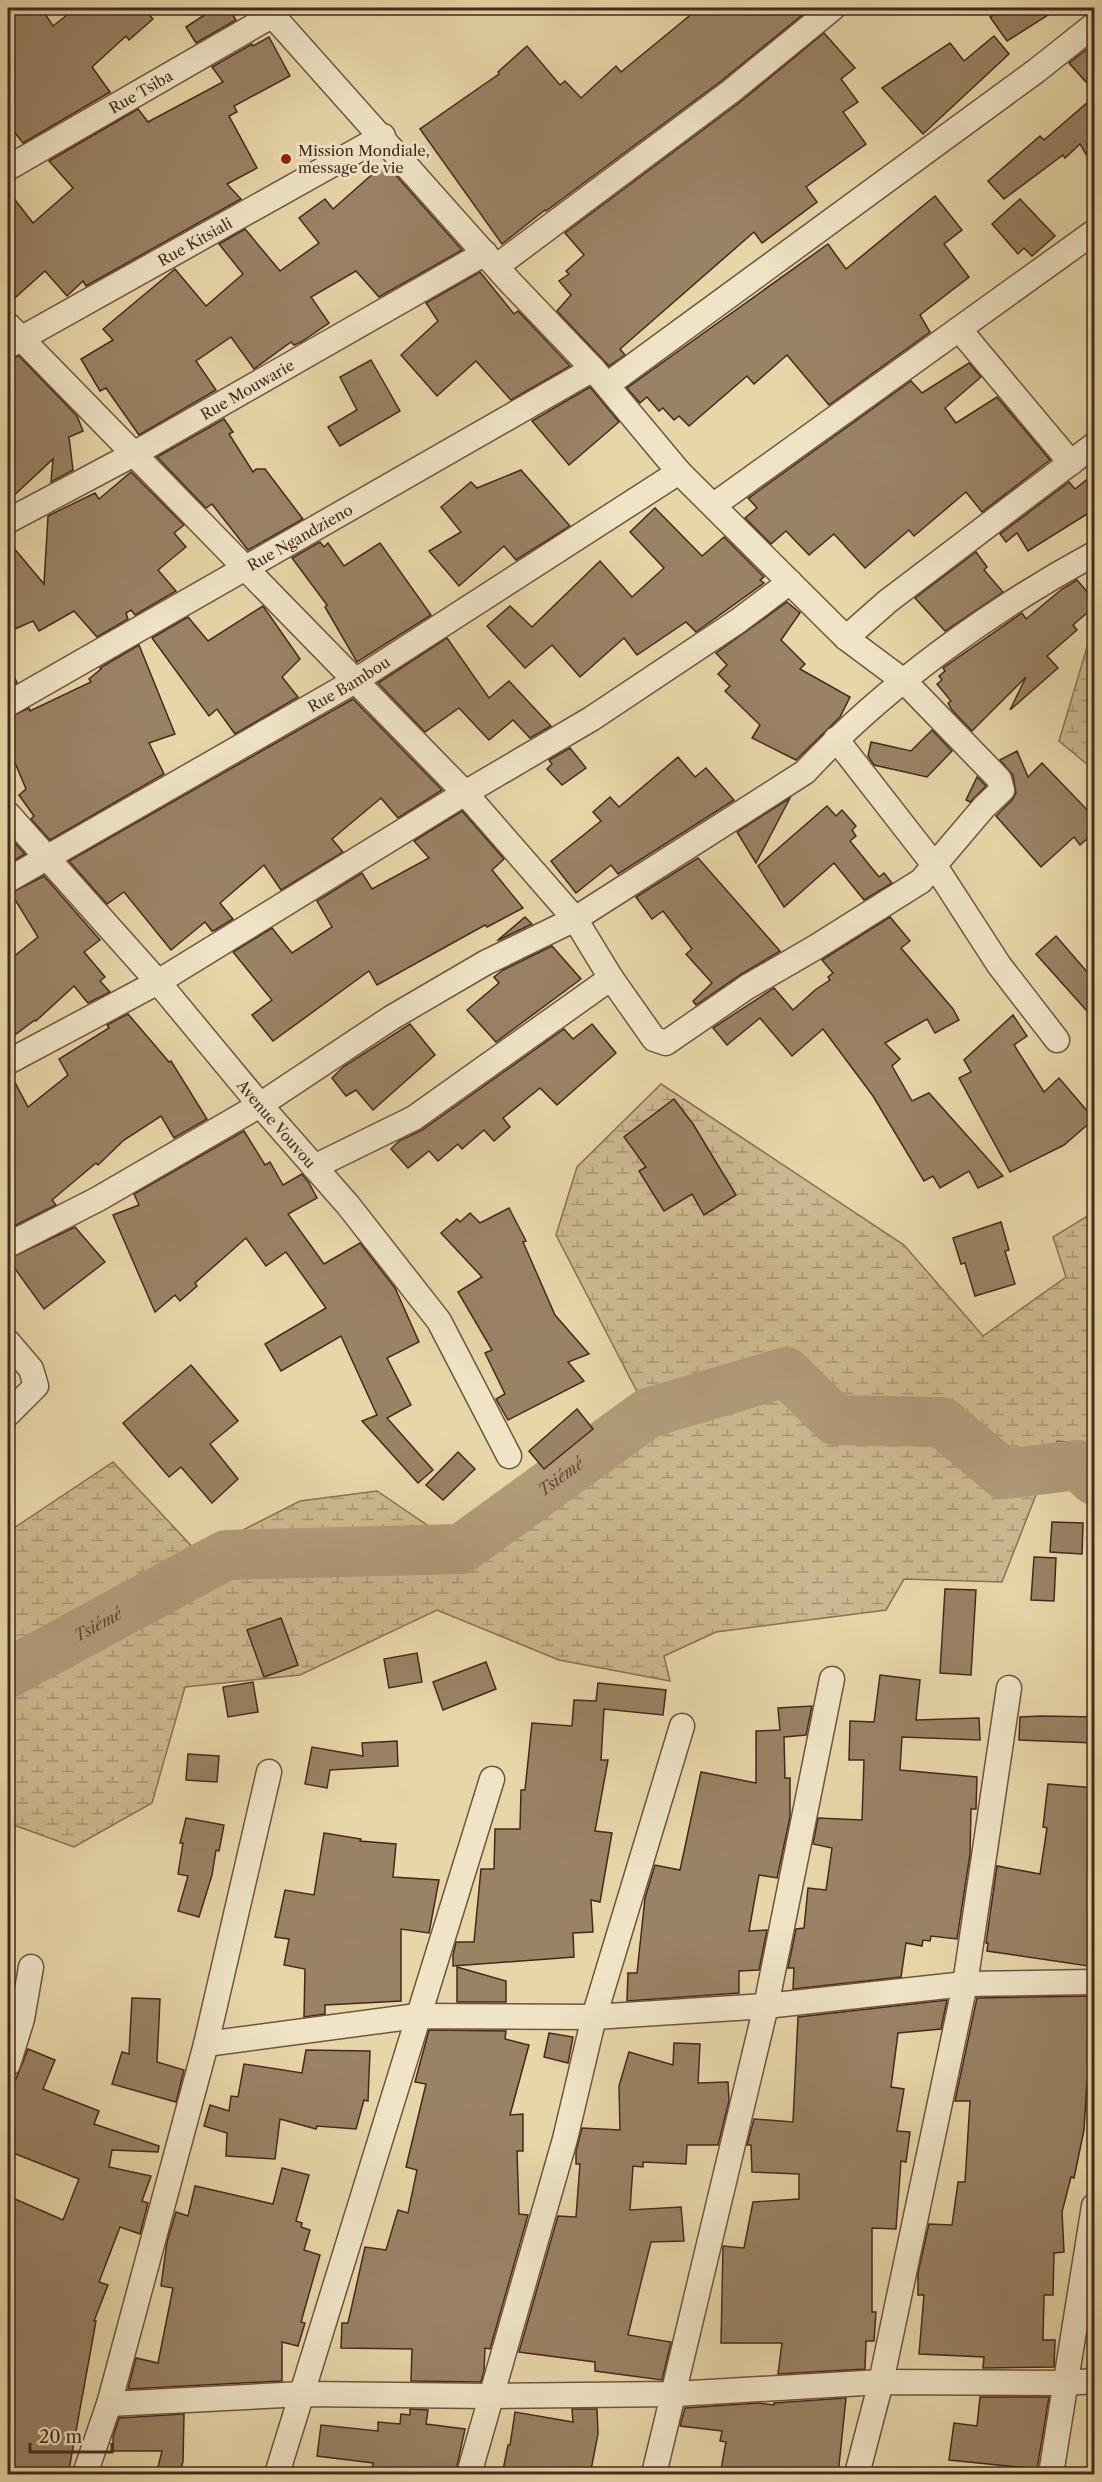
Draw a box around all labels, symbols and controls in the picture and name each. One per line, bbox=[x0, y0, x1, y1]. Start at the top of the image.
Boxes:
street label: Rue Tsiba bbox=[105, 66, 176, 117]
place label: Mission Mondiale, message de vie bbox=[298, 141, 430, 177]
marker: Mission Mondiale, message de vie bbox=[279, 152, 293, 166]
street label: Rue Kitsiali bbox=[154, 213, 236, 270]
street label: Rue Mouwarie bbox=[197, 355, 297, 423]
street label: Rue Ngandzieno bbox=[244, 499, 356, 575]
street label: Rue Bambou bbox=[304, 652, 393, 716]
street label: Avenue Vouvou bbox=[233, 1075, 320, 1172]
water label: Tsiémé bbox=[534, 1453, 588, 1500]
water label: Tsiémé bbox=[70, 1603, 126, 1646]
scale bar bbox=[30, 2416, 112, 2454]
text: 20 m bbox=[39, 2426, 83, 2448]

